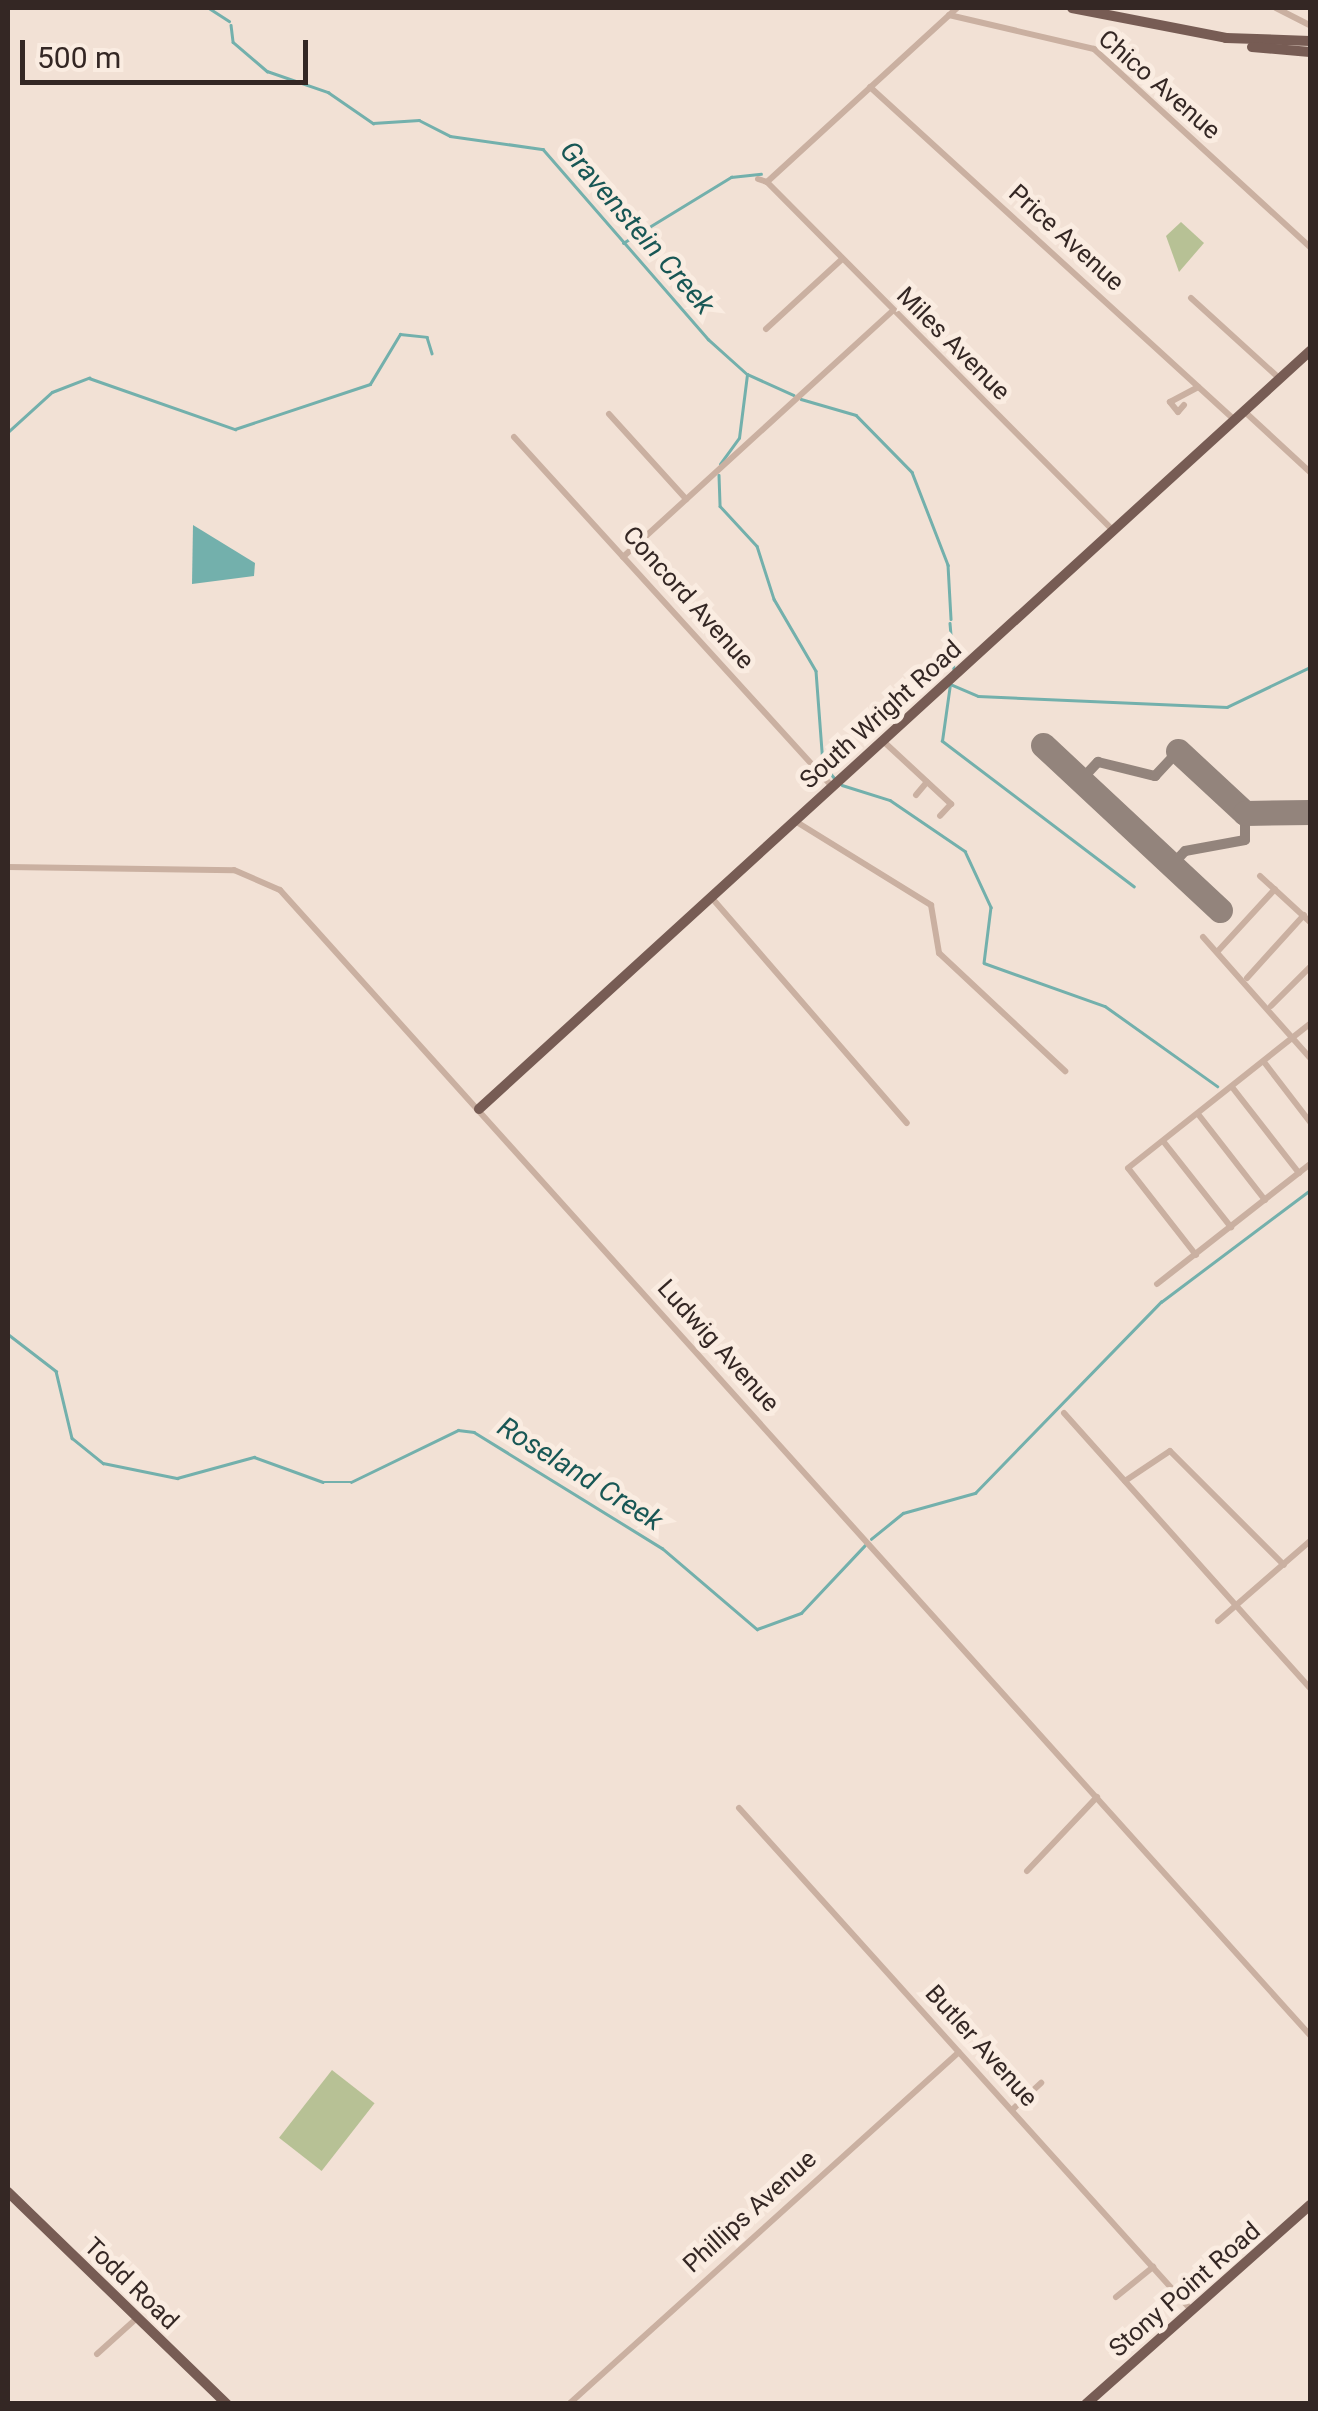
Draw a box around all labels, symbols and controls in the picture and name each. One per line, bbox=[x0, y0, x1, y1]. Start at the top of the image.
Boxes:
scale bar bbox=[25, 20, 312, 82]
street label: Chico Avenue bbox=[1092, 24, 1226, 146]
text: 500 m bbox=[37, 40, 121, 75]
water label: Gravenstein Creek bbox=[552, 134, 722, 322]
street label: Price Avenue bbox=[1002, 178, 1130, 298]
street label: Miles Avenue bbox=[890, 281, 1016, 407]
street label: Concord Avenue bbox=[616, 520, 760, 676]
street label: South Wright Road bbox=[794, 635, 968, 795]
street label: Ludwig Avenue bbox=[651, 1274, 785, 1418]
water label: Roseland Creek bbox=[491, 1410, 669, 1538]
street label: Butler Avenue bbox=[919, 1979, 1043, 2113]
street label: Phillips Avenue bbox=[677, 2144, 823, 2280]
street label: Stony Point Road bbox=[1103, 2216, 1267, 2364]
street label: Todd Road bbox=[78, 2232, 184, 2336]

